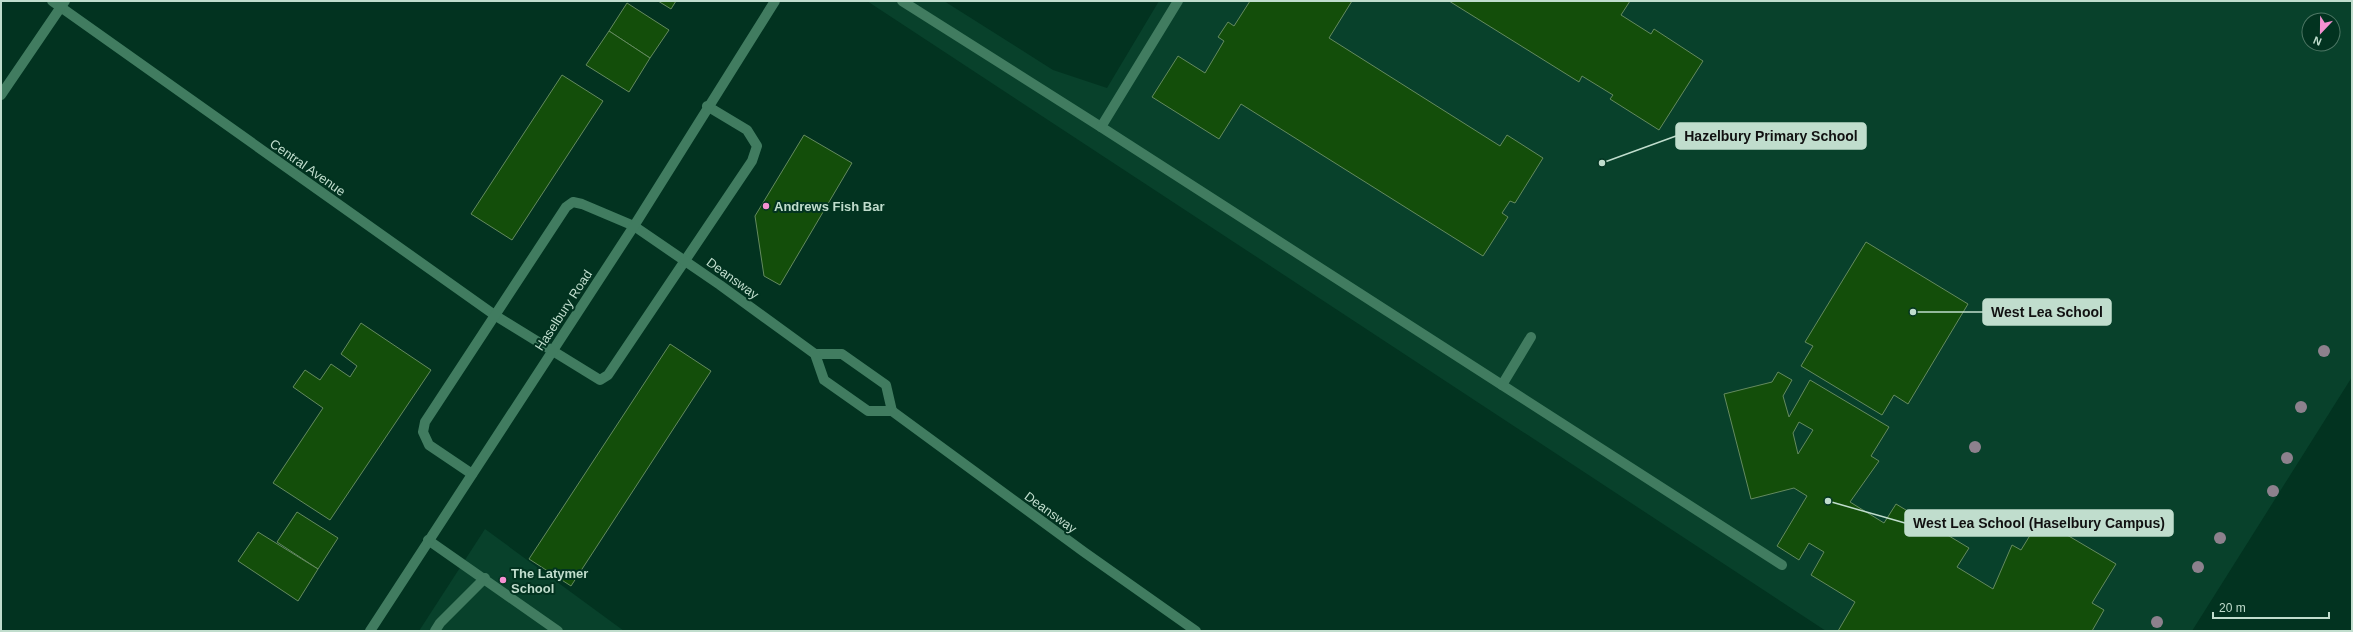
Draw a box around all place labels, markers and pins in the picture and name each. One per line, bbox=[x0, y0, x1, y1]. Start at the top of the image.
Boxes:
callout: Hazelbury Primary School bbox=[1676, 123, 1866, 149]
place label: Andrews Fish Bar bbox=[774, 199, 885, 214]
marker: Andrews Fish Bar bbox=[761, 201, 771, 211]
callout: West Lea School bbox=[1983, 299, 2111, 325]
callout: West Lea School (Haselbury Campus) bbox=[1905, 510, 2173, 536]
place label: The Latymer School bbox=[511, 566, 588, 596]
marker: The Latymer School bbox=[498, 575, 508, 585]

